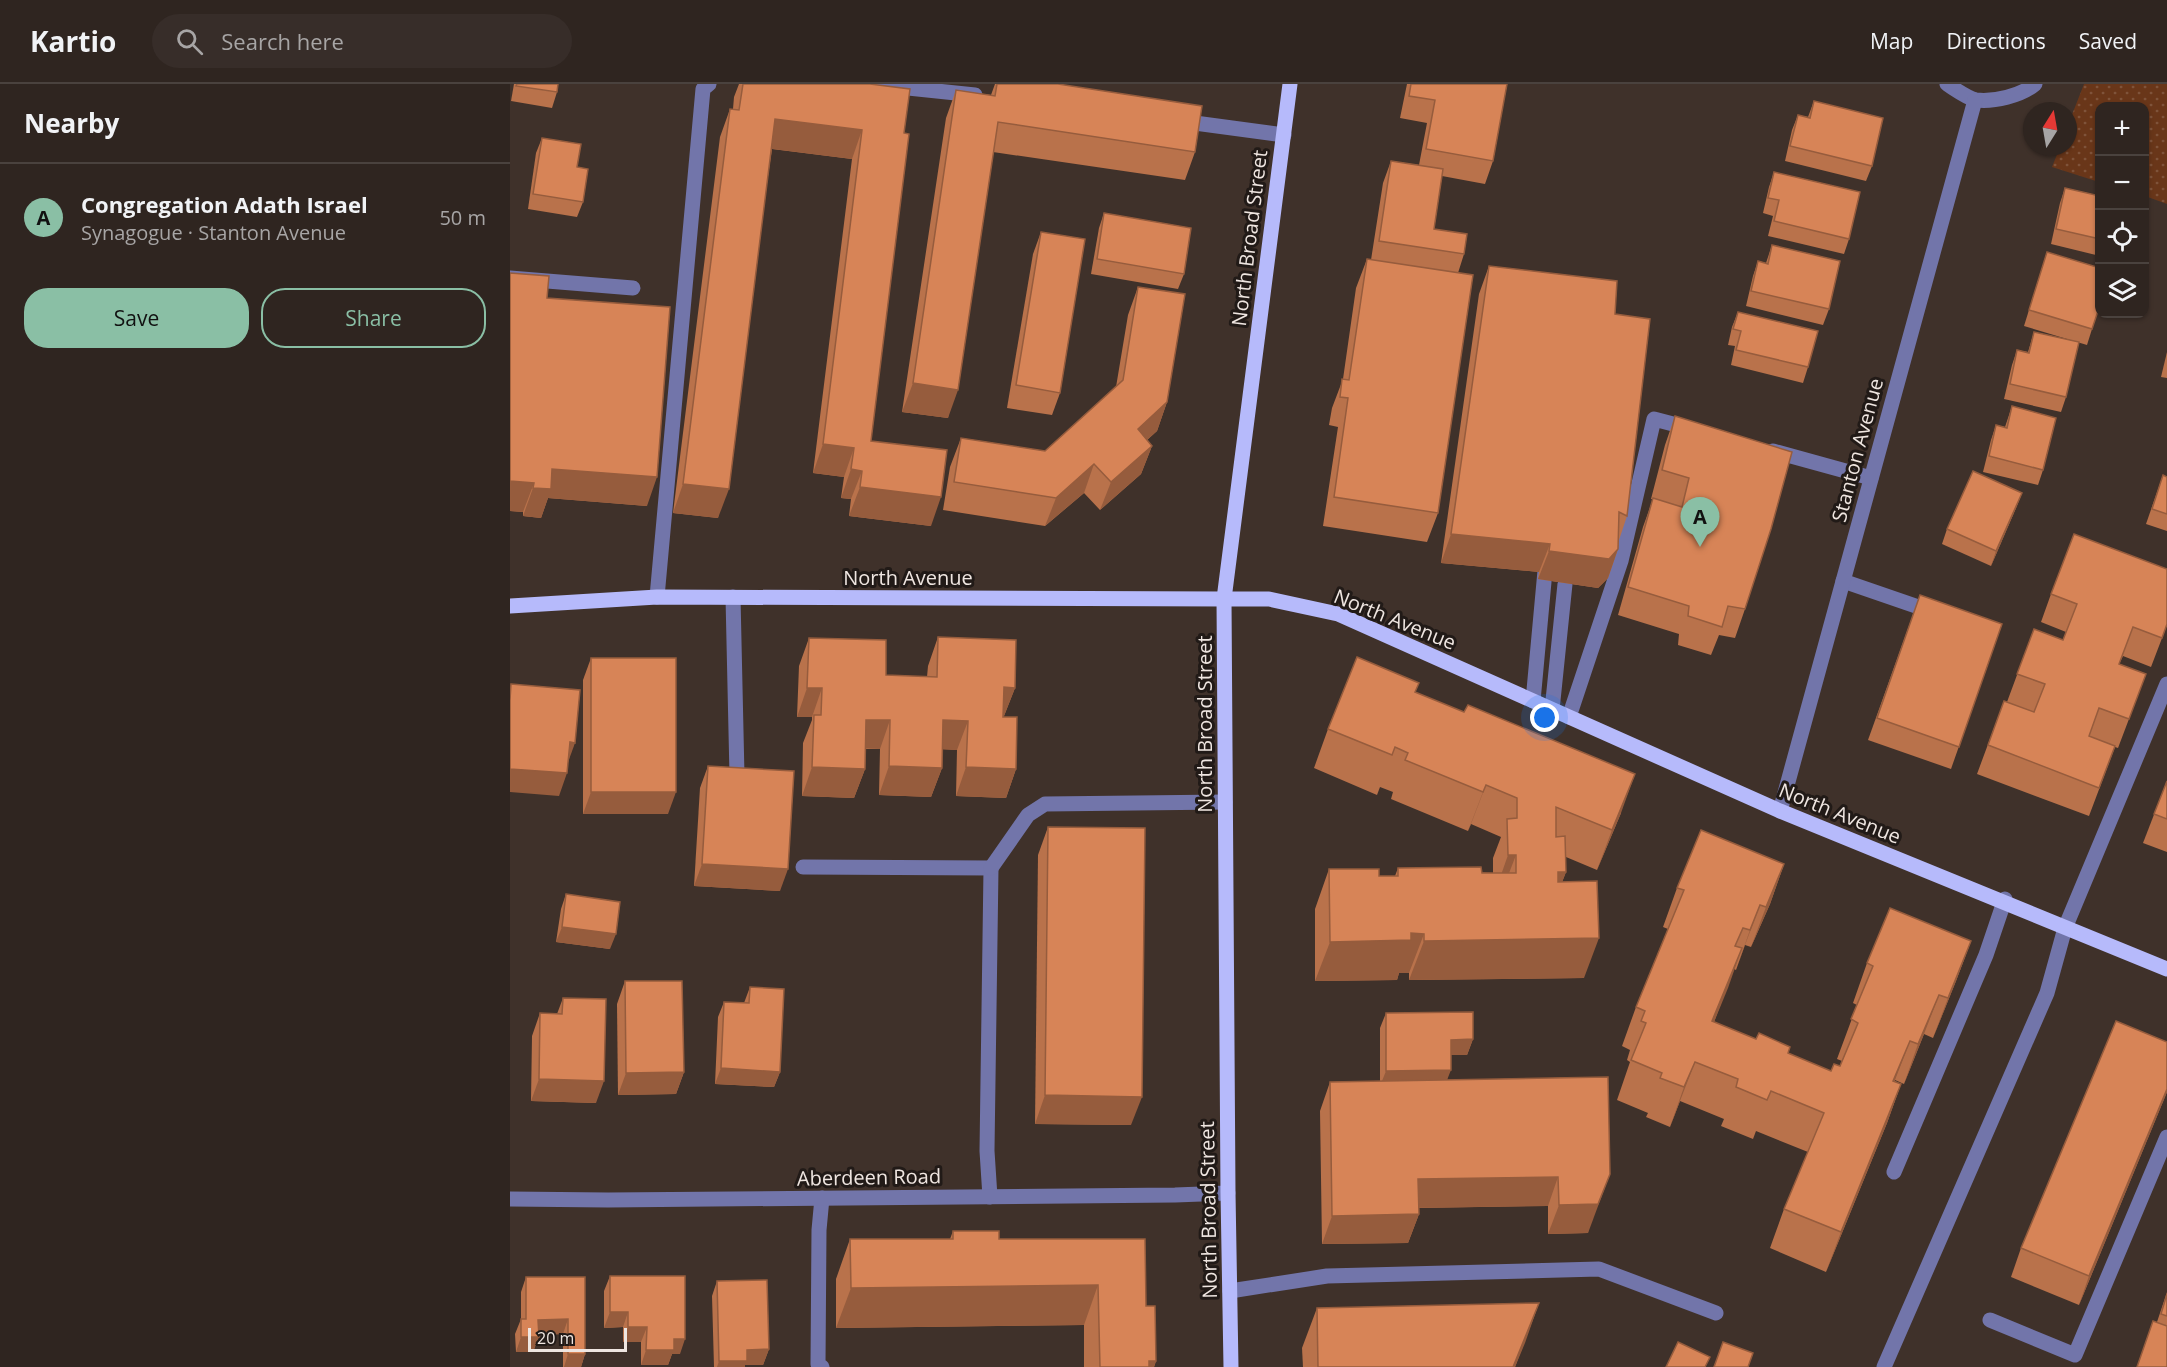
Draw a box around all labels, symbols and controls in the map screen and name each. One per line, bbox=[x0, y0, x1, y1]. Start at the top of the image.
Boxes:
search box bbox=[152, 14, 572, 68]
text: Kartio bbox=[30, 22, 116, 60]
icon: search bbox=[173, 25, 206, 58]
text: Search here bbox=[221, 26, 344, 56]
text: Map bbox=[1870, 27, 1913, 55]
text: Directions bbox=[1946, 27, 2046, 55]
text: Saved bbox=[2079, 27, 2137, 55]
north arrow bbox=[2023, 102, 2077, 156]
map controls bbox=[2095, 102, 2149, 318]
button: + bbox=[2095, 102, 2149, 156]
text: Nearby bbox=[24, 105, 119, 141]
street label: North Broad Street bbox=[1225, 148, 1273, 328]
button: − bbox=[2095, 156, 2149, 210]
text: Congregation Adath Israel bbox=[81, 189, 368, 219]
text: A bbox=[37, 204, 50, 231]
text: 50 m bbox=[439, 204, 486, 231]
button: locate bbox=[2095, 210, 2149, 264]
text: Synagogue · Stanton Avenue bbox=[81, 219, 346, 246]
button: layers bbox=[2095, 264, 2149, 318]
button: Save bbox=[24, 288, 249, 348]
button: Share bbox=[261, 288, 486, 348]
street label: Stanton Avenue bbox=[1825, 375, 1889, 525]
pin: A bbox=[1680, 498, 1720, 547]
street label: North Avenue bbox=[843, 564, 973, 591]
street label: North Avenue bbox=[1330, 582, 1460, 656]
street label: North Broad Street bbox=[1191, 635, 1218, 813]
your location bbox=[1530, 703, 1559, 732]
street label: North Avenue bbox=[1775, 776, 1905, 850]
street label: North Broad Street bbox=[1193, 1121, 1223, 1299]
street label: Aberdeen Road bbox=[797, 1162, 941, 1192]
scale bar bbox=[528, 1325, 627, 1352]
text: 20 m bbox=[537, 1327, 574, 1349]

